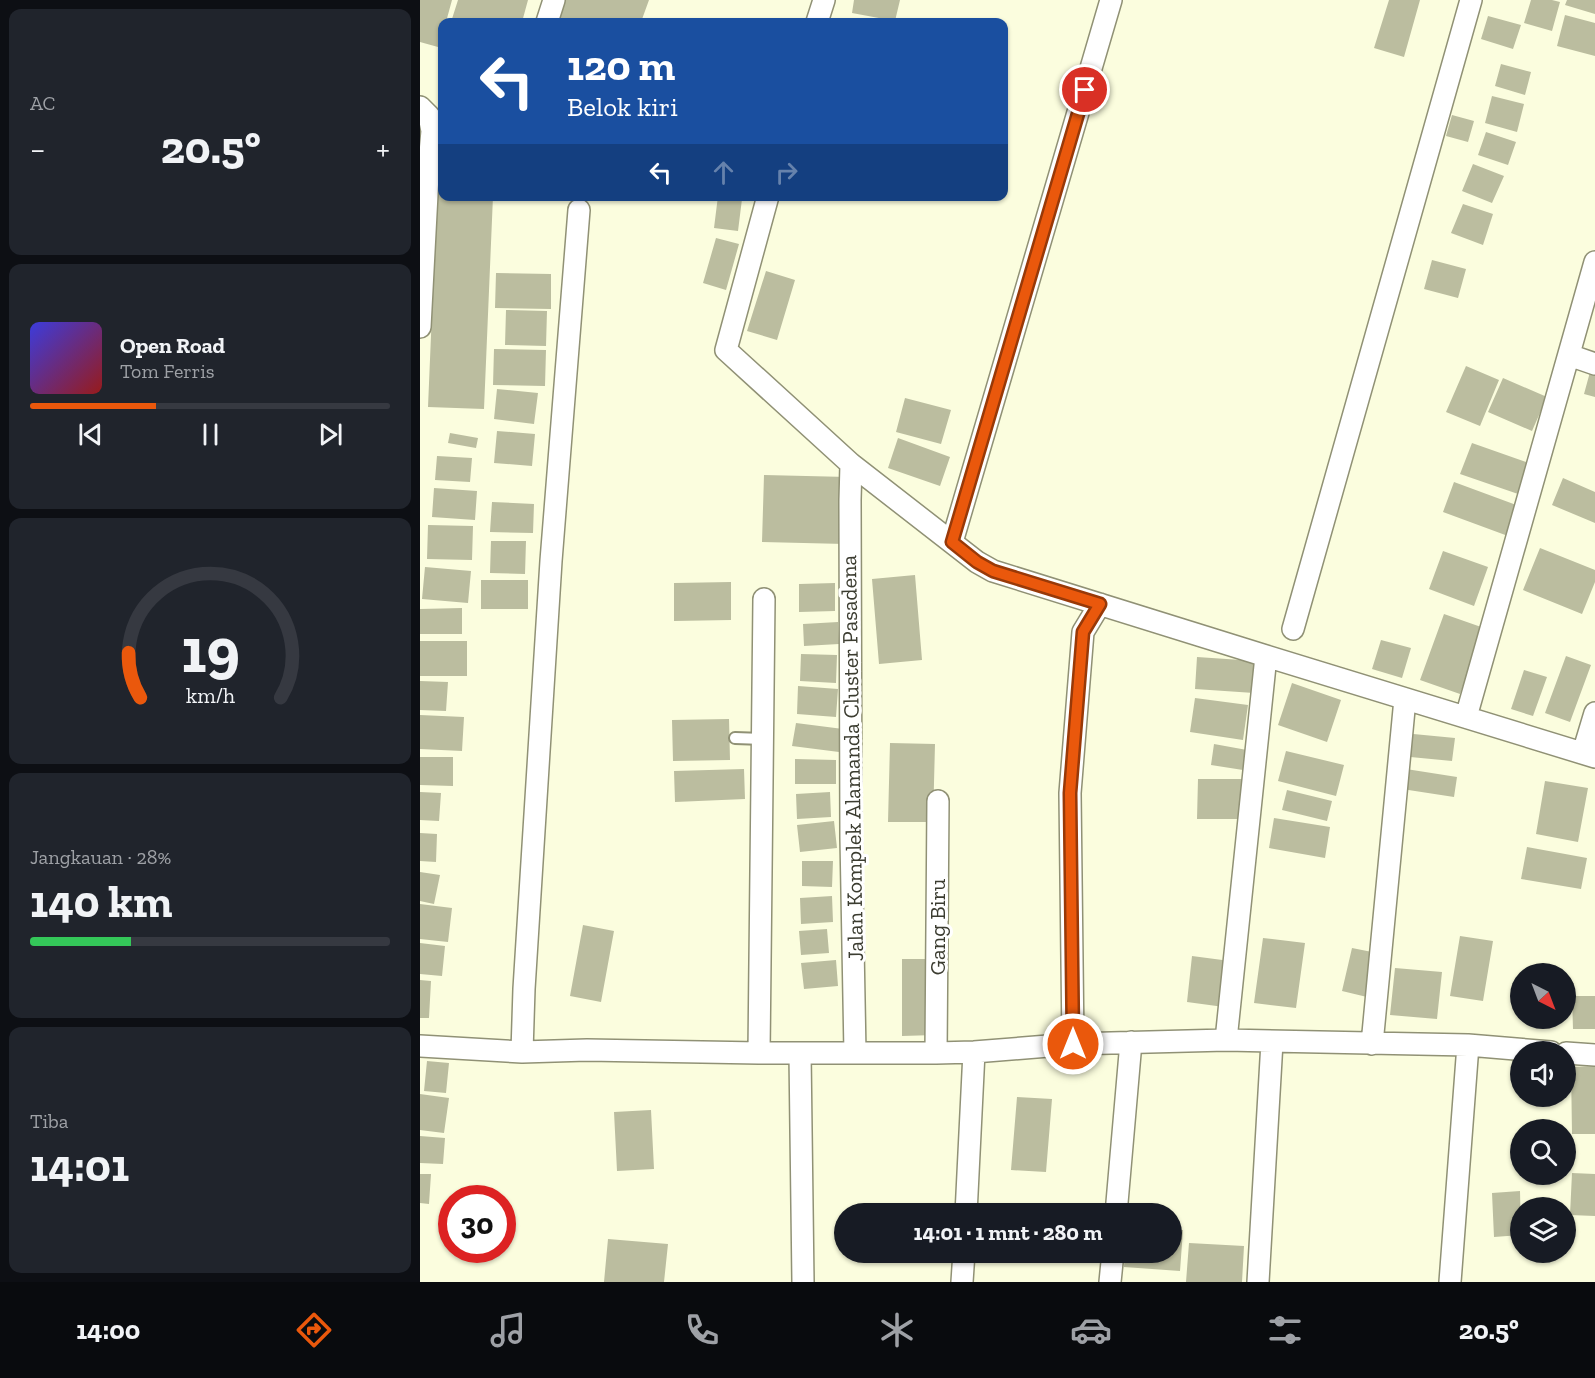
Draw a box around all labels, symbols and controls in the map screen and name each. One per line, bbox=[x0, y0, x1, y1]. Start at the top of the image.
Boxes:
text: 120 m bbox=[567, 40, 675, 91]
icon: left bbox=[468, 42, 546, 120]
pin bbox=[1059, 64, 1110, 115]
icon: arrive bbox=[1068, 73, 1101, 106]
text: AC bbox=[30, 91, 55, 115]
text: Belok kiri bbox=[567, 91, 678, 123]
text: 20.5° bbox=[161, 121, 261, 175]
text: − bbox=[30, 129, 45, 168]
text: + bbox=[376, 129, 390, 168]
icon: left bbox=[644, 156, 677, 189]
icon: ahead bbox=[707, 156, 740, 189]
icon: right bbox=[770, 156, 803, 189]
text: Open Road bbox=[120, 332, 225, 359]
text: Tom Ferris bbox=[120, 359, 215, 383]
icon: previous bbox=[74, 418, 107, 451]
icon: pause bbox=[194, 418, 227, 451]
icon: next bbox=[314, 418, 347, 451]
street label: Jalan Komplek Alamanda Cluster Pasadena bbox=[835, 554, 869, 961]
text: 19 bbox=[181, 613, 239, 688]
text: km/h bbox=[186, 683, 234, 708]
text: Jangkauan · 28% bbox=[30, 845, 171, 869]
text: 140 km bbox=[30, 875, 172, 929]
street label: Gang Biru bbox=[924, 878, 951, 975]
north arrow bbox=[1510, 963, 1576, 1029]
map controls bbox=[1510, 963, 1576, 1263]
position arrow bbox=[1041, 1012, 1105, 1076]
button: sound bbox=[1510, 1041, 1576, 1107]
text: Tiba bbox=[30, 1109, 68, 1133]
button: search bbox=[1510, 1119, 1576, 1185]
text: 14:01 bbox=[30, 1139, 129, 1193]
speed limit sign: 30 bbox=[438, 1185, 516, 1263]
button: layers bbox=[1510, 1197, 1576, 1263]
text: 14:01 · 1 mnt · 280 m bbox=[914, 1219, 1102, 1246]
icon: directions bbox=[293, 1309, 335, 1351]
icon: music bbox=[487, 1309, 529, 1351]
icon: phone bbox=[681, 1309, 723, 1351]
icon: climate bbox=[876, 1309, 918, 1351]
icon: car bbox=[1070, 1309, 1112, 1351]
icon: filters bbox=[1264, 1309, 1306, 1351]
text: 14:00 bbox=[76, 1314, 140, 1346]
text: 20.5° bbox=[1459, 1314, 1519, 1346]

